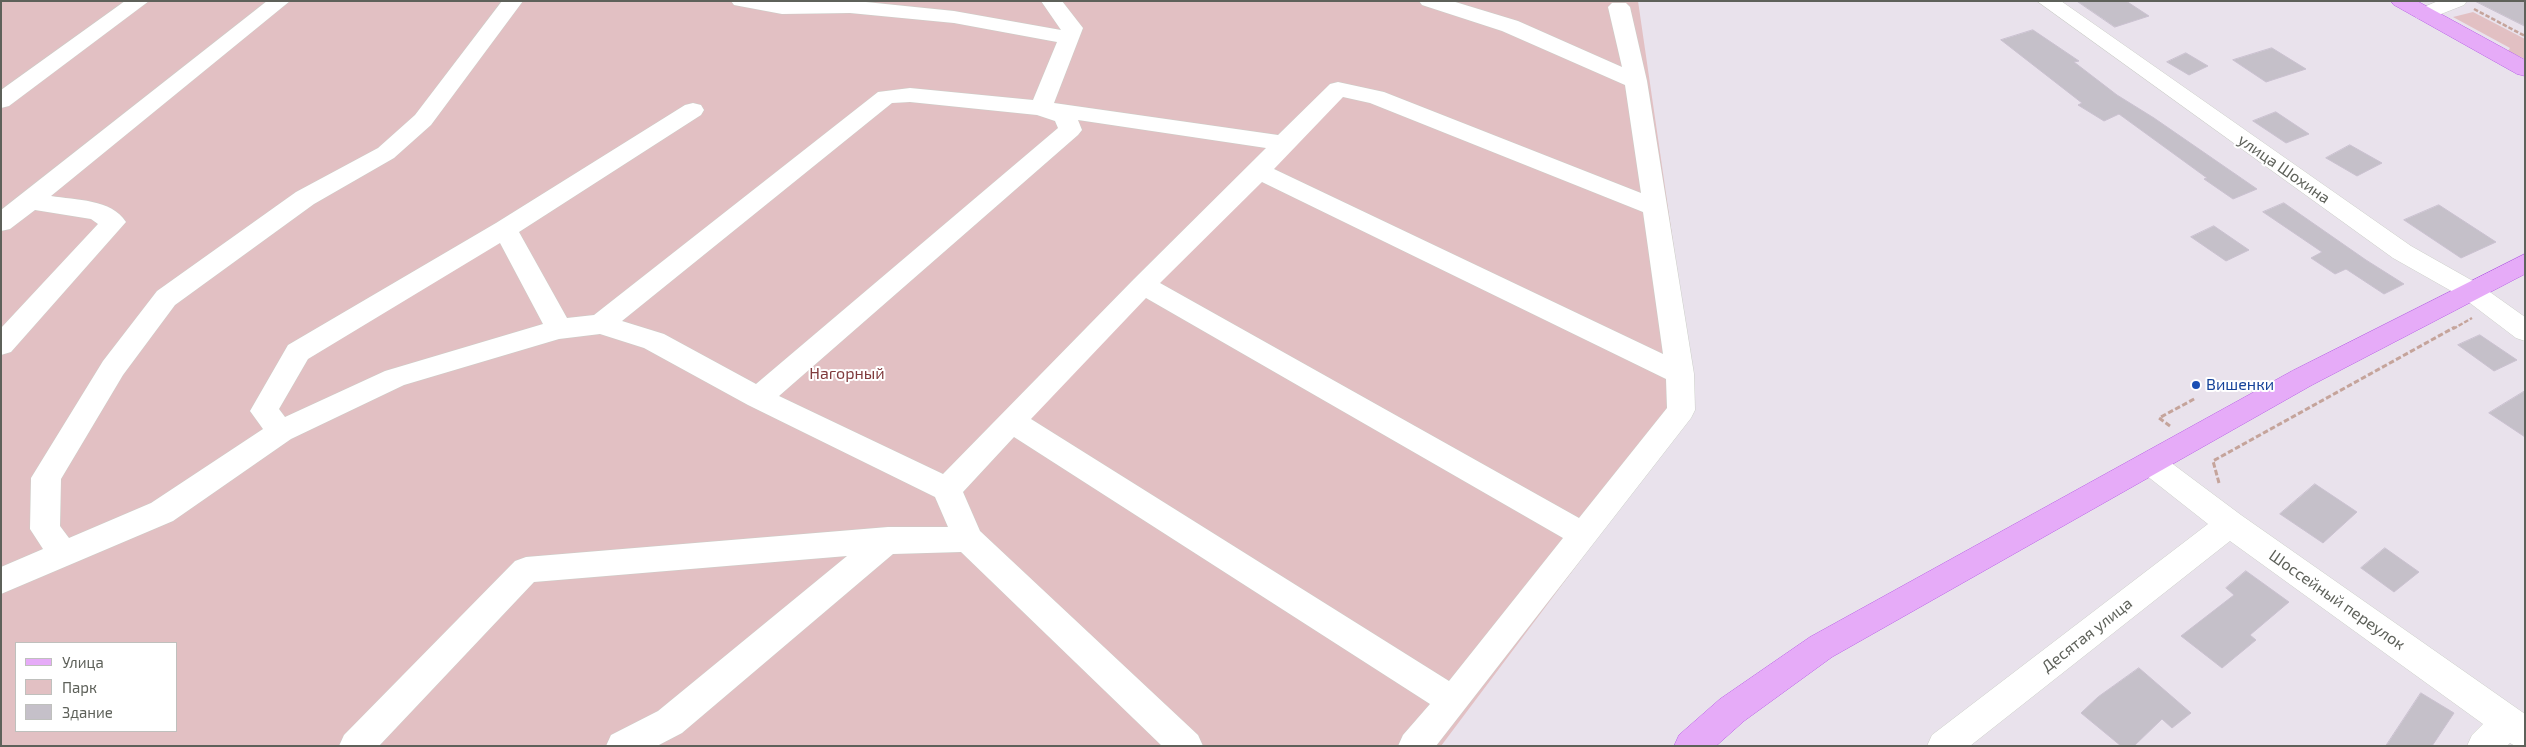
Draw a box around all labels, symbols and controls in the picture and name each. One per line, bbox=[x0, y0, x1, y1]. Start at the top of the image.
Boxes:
street label: улица Шохина bbox=[2234, 130, 2334, 208]
park label: Нагорный bbox=[809, 364, 885, 384]
place label: Вишенки bbox=[2206, 375, 2274, 395]
marker: Вишенки bbox=[2190, 379, 2202, 391]
street label: Шоссейный переулок bbox=[2265, 546, 2409, 654]
street label: Десятая улица bbox=[2038, 594, 2136, 676]
legend bbox=[15, 642, 178, 732]
text: Улица bbox=[62, 653, 104, 671]
text: Парк bbox=[62, 678, 97, 696]
text: Здание bbox=[62, 703, 113, 721]

